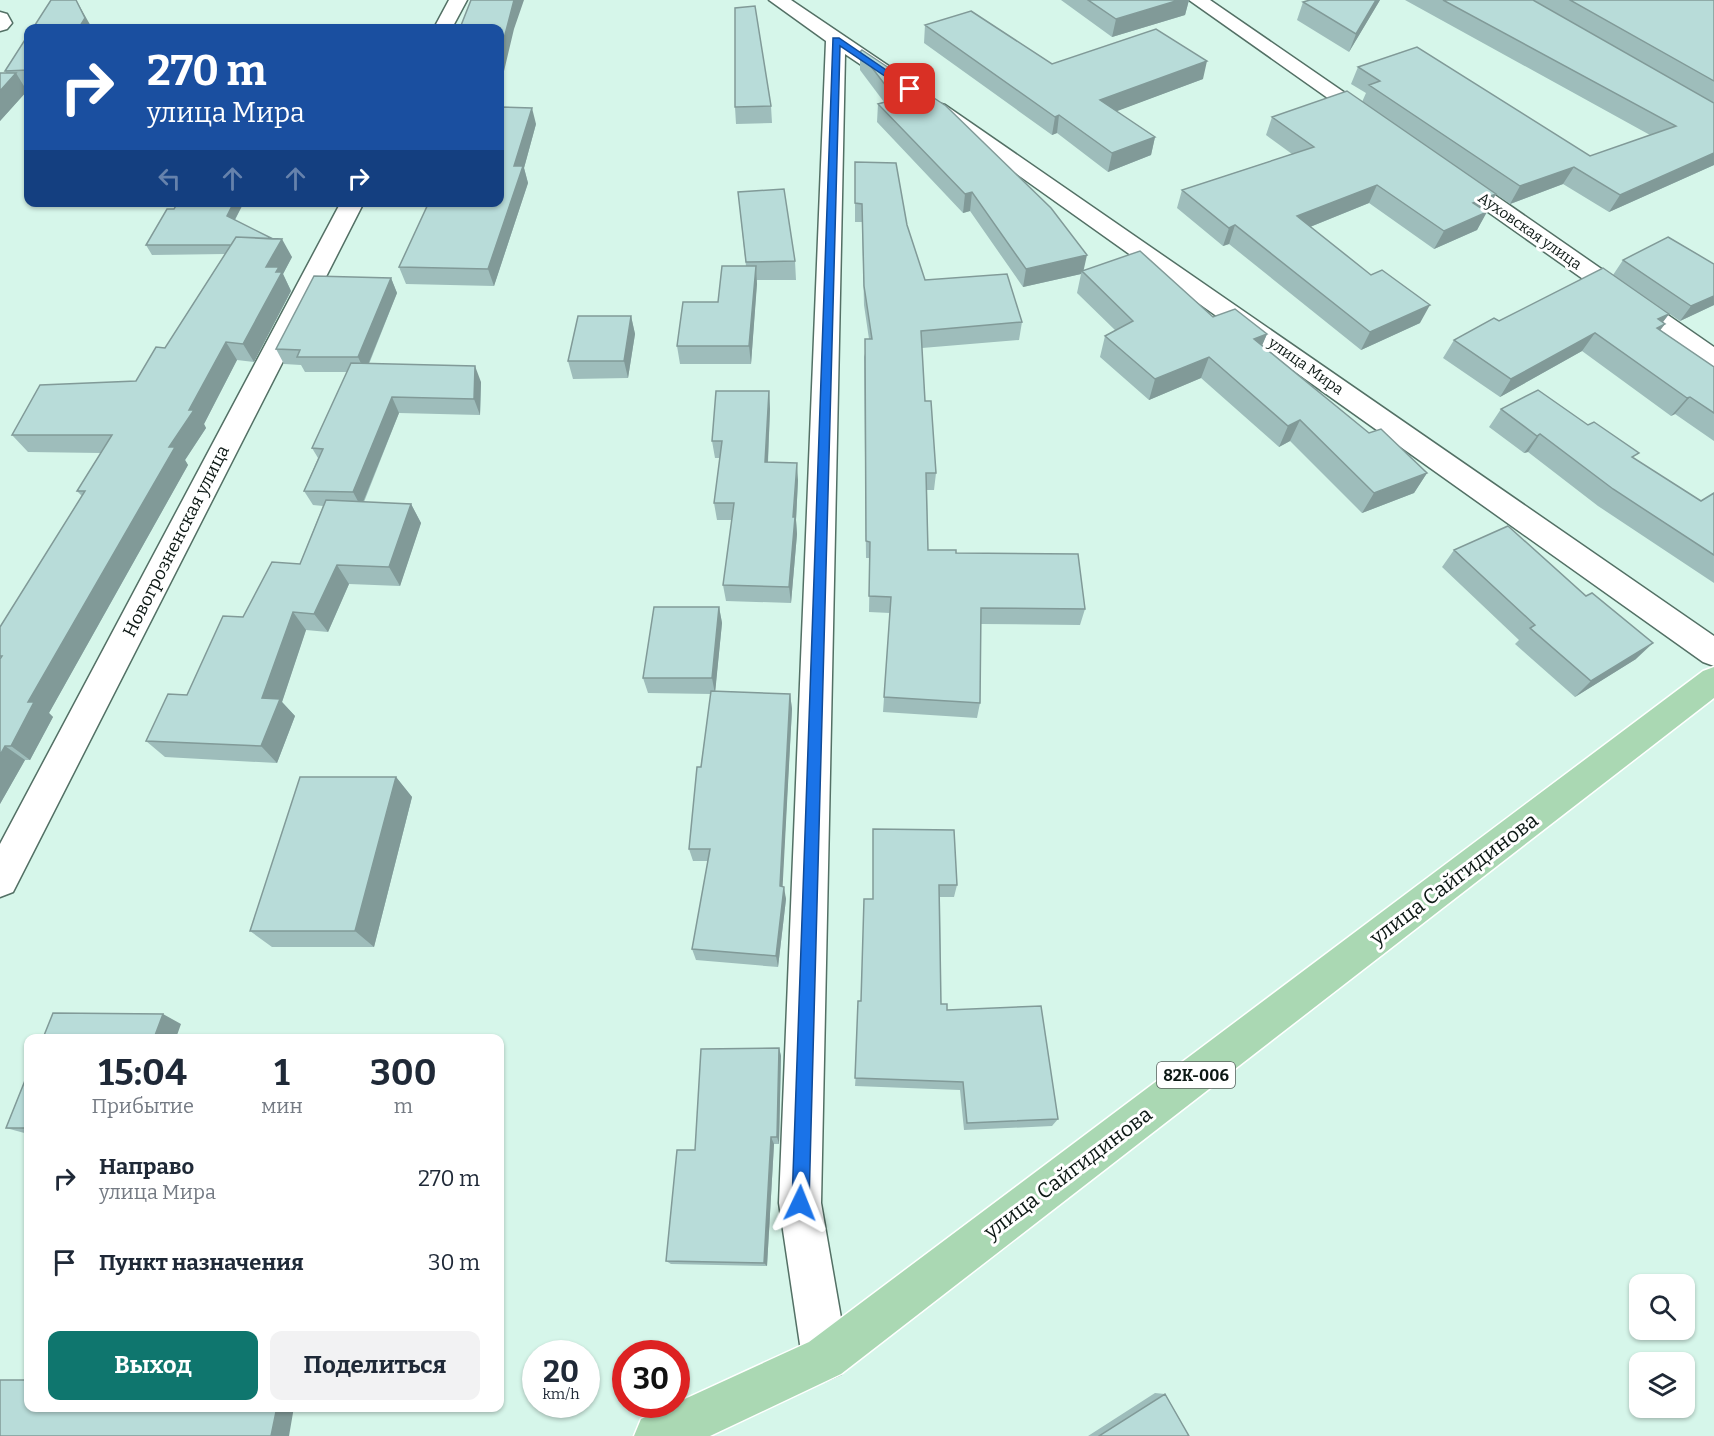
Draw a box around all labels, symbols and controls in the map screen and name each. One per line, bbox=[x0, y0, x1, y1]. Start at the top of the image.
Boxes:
text: 270 m bbox=[147, 46, 267, 96]
icon: right bbox=[48, 48, 126, 126]
pin bbox=[884, 63, 935, 114]
icon: arrive bbox=[893, 72, 926, 105]
text: улица Мира bbox=[147, 97, 305, 129]
icon: left bbox=[153, 162, 186, 195]
icon: ahead bbox=[216, 162, 249, 195]
icon: ahead bbox=[279, 162, 312, 195]
icon: right bbox=[342, 162, 375, 195]
street label: Ауховская улица bbox=[1475, 189, 1585, 273]
street label: улица Мира bbox=[1264, 333, 1347, 399]
street label: Новогрозненская улица bbox=[118, 441, 234, 641]
street label: улица Сайгидинова bbox=[1364, 807, 1544, 951]
text: 15:04 bbox=[98, 1051, 187, 1095]
text: 1 bbox=[274, 1051, 290, 1095]
text: 300 bbox=[370, 1051, 437, 1095]
road number: 82К-006 bbox=[1157, 1062, 1235, 1088]
text: Прибытие bbox=[91, 1094, 194, 1118]
text: мин bbox=[261, 1094, 303, 1118]
text: m bbox=[394, 1094, 413, 1118]
street label: улица Сайгидинова bbox=[978, 1101, 1158, 1245]
text: Направо bbox=[99, 1153, 194, 1180]
icon: right bbox=[48, 1162, 81, 1195]
text: 270 m bbox=[418, 1165, 480, 1192]
position arrow bbox=[768, 1171, 832, 1235]
text: улица Мира bbox=[99, 1180, 216, 1204]
icon: arrive bbox=[48, 1246, 81, 1279]
text: Пункт назначения bbox=[99, 1249, 304, 1276]
text: 30 m bbox=[428, 1249, 480, 1276]
map controls bbox=[1629, 1274, 1695, 1418]
button: search bbox=[1629, 1274, 1695, 1340]
button: Выход bbox=[48, 1331, 258, 1400]
button: Поделиться bbox=[270, 1331, 480, 1400]
speed limit sign: 30 bbox=[612, 1340, 690, 1418]
button: layers bbox=[1629, 1352, 1695, 1418]
text: 20 bbox=[543, 1354, 579, 1390]
text: km/h bbox=[542, 1385, 580, 1403]

